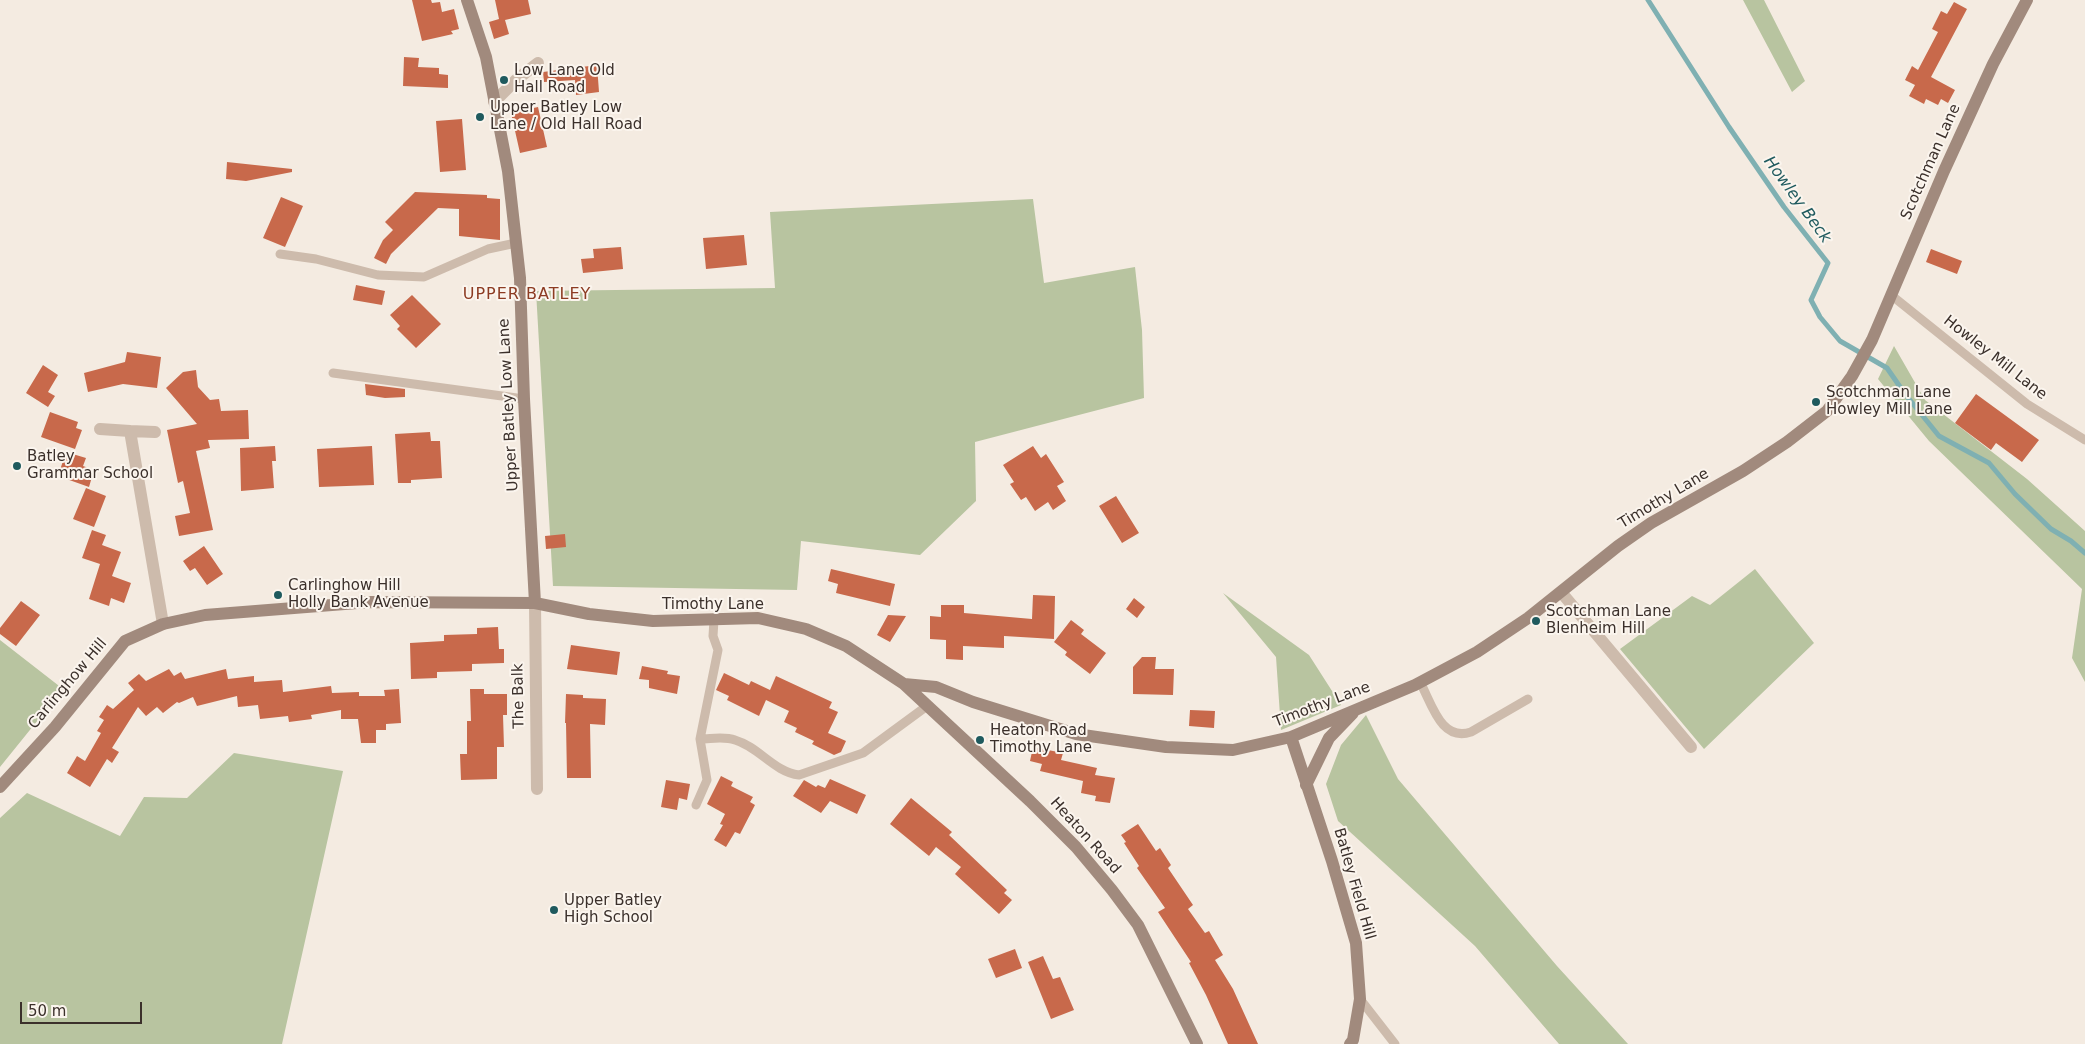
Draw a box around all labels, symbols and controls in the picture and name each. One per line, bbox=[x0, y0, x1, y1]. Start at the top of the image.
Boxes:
place label: Low Lane Old Hall Road bbox=[514, 62, 615, 97]
marker: Low Lane Old Hall Road bbox=[498, 74, 510, 86]
place label: Upper Batley Low Lane / Old Hall Road bbox=[490, 99, 642, 134]
street label: Scotchman Lane bbox=[1897, 101, 1965, 223]
marker: Upper Batley Low Lane / Old Hall Road bbox=[474, 111, 486, 123]
water label: Howley Beck bbox=[1759, 153, 1835, 247]
district label: UPPER BATLEY bbox=[461, 285, 593, 305]
street label: Howley Mill Lane bbox=[1940, 312, 2050, 404]
street label: Upper Batley Low Lane bbox=[495, 318, 523, 492]
place label: Scotchman Lane Howley Mill Lane bbox=[1826, 384, 1952, 419]
marker: Scotchman Lane Howley Mill Lane bbox=[1810, 396, 1822, 408]
place label: Batley Grammar School bbox=[27, 448, 153, 483]
marker: Batley Grammar School bbox=[11, 460, 23, 472]
street label: Timothy Lane bbox=[1616, 465, 1712, 533]
place label: Carlinghow Hill Holly Bank Avenue bbox=[288, 577, 429, 612]
marker: Carlinghow Hill Holly Bank Avenue bbox=[272, 589, 284, 601]
street label: Timothy Lane bbox=[662, 596, 764, 614]
place label: Scotchman Lane Blenheim Hill bbox=[1546, 603, 1671, 638]
marker: Scotchman Lane Blenheim Hill bbox=[1530, 615, 1542, 627]
street label: Carlinghow Hill bbox=[25, 635, 111, 733]
street label: The Balk bbox=[509, 663, 529, 729]
street label: Timothy Lane bbox=[1271, 678, 1373, 732]
place label: Heaton Road Timothy Lane bbox=[990, 722, 1092, 757]
marker: Heaton Road Timothy Lane bbox=[974, 734, 986, 746]
street label: Heaton Road bbox=[1046, 794, 1124, 878]
street label: Batley Field Hill bbox=[1329, 826, 1379, 942]
place label: Upper Batley High School bbox=[564, 892, 662, 927]
marker: Upper Batley High School bbox=[548, 904, 560, 916]
scale bar bbox=[22, 992, 145, 1024]
text: 50 m bbox=[28, 1002, 66, 1020]

